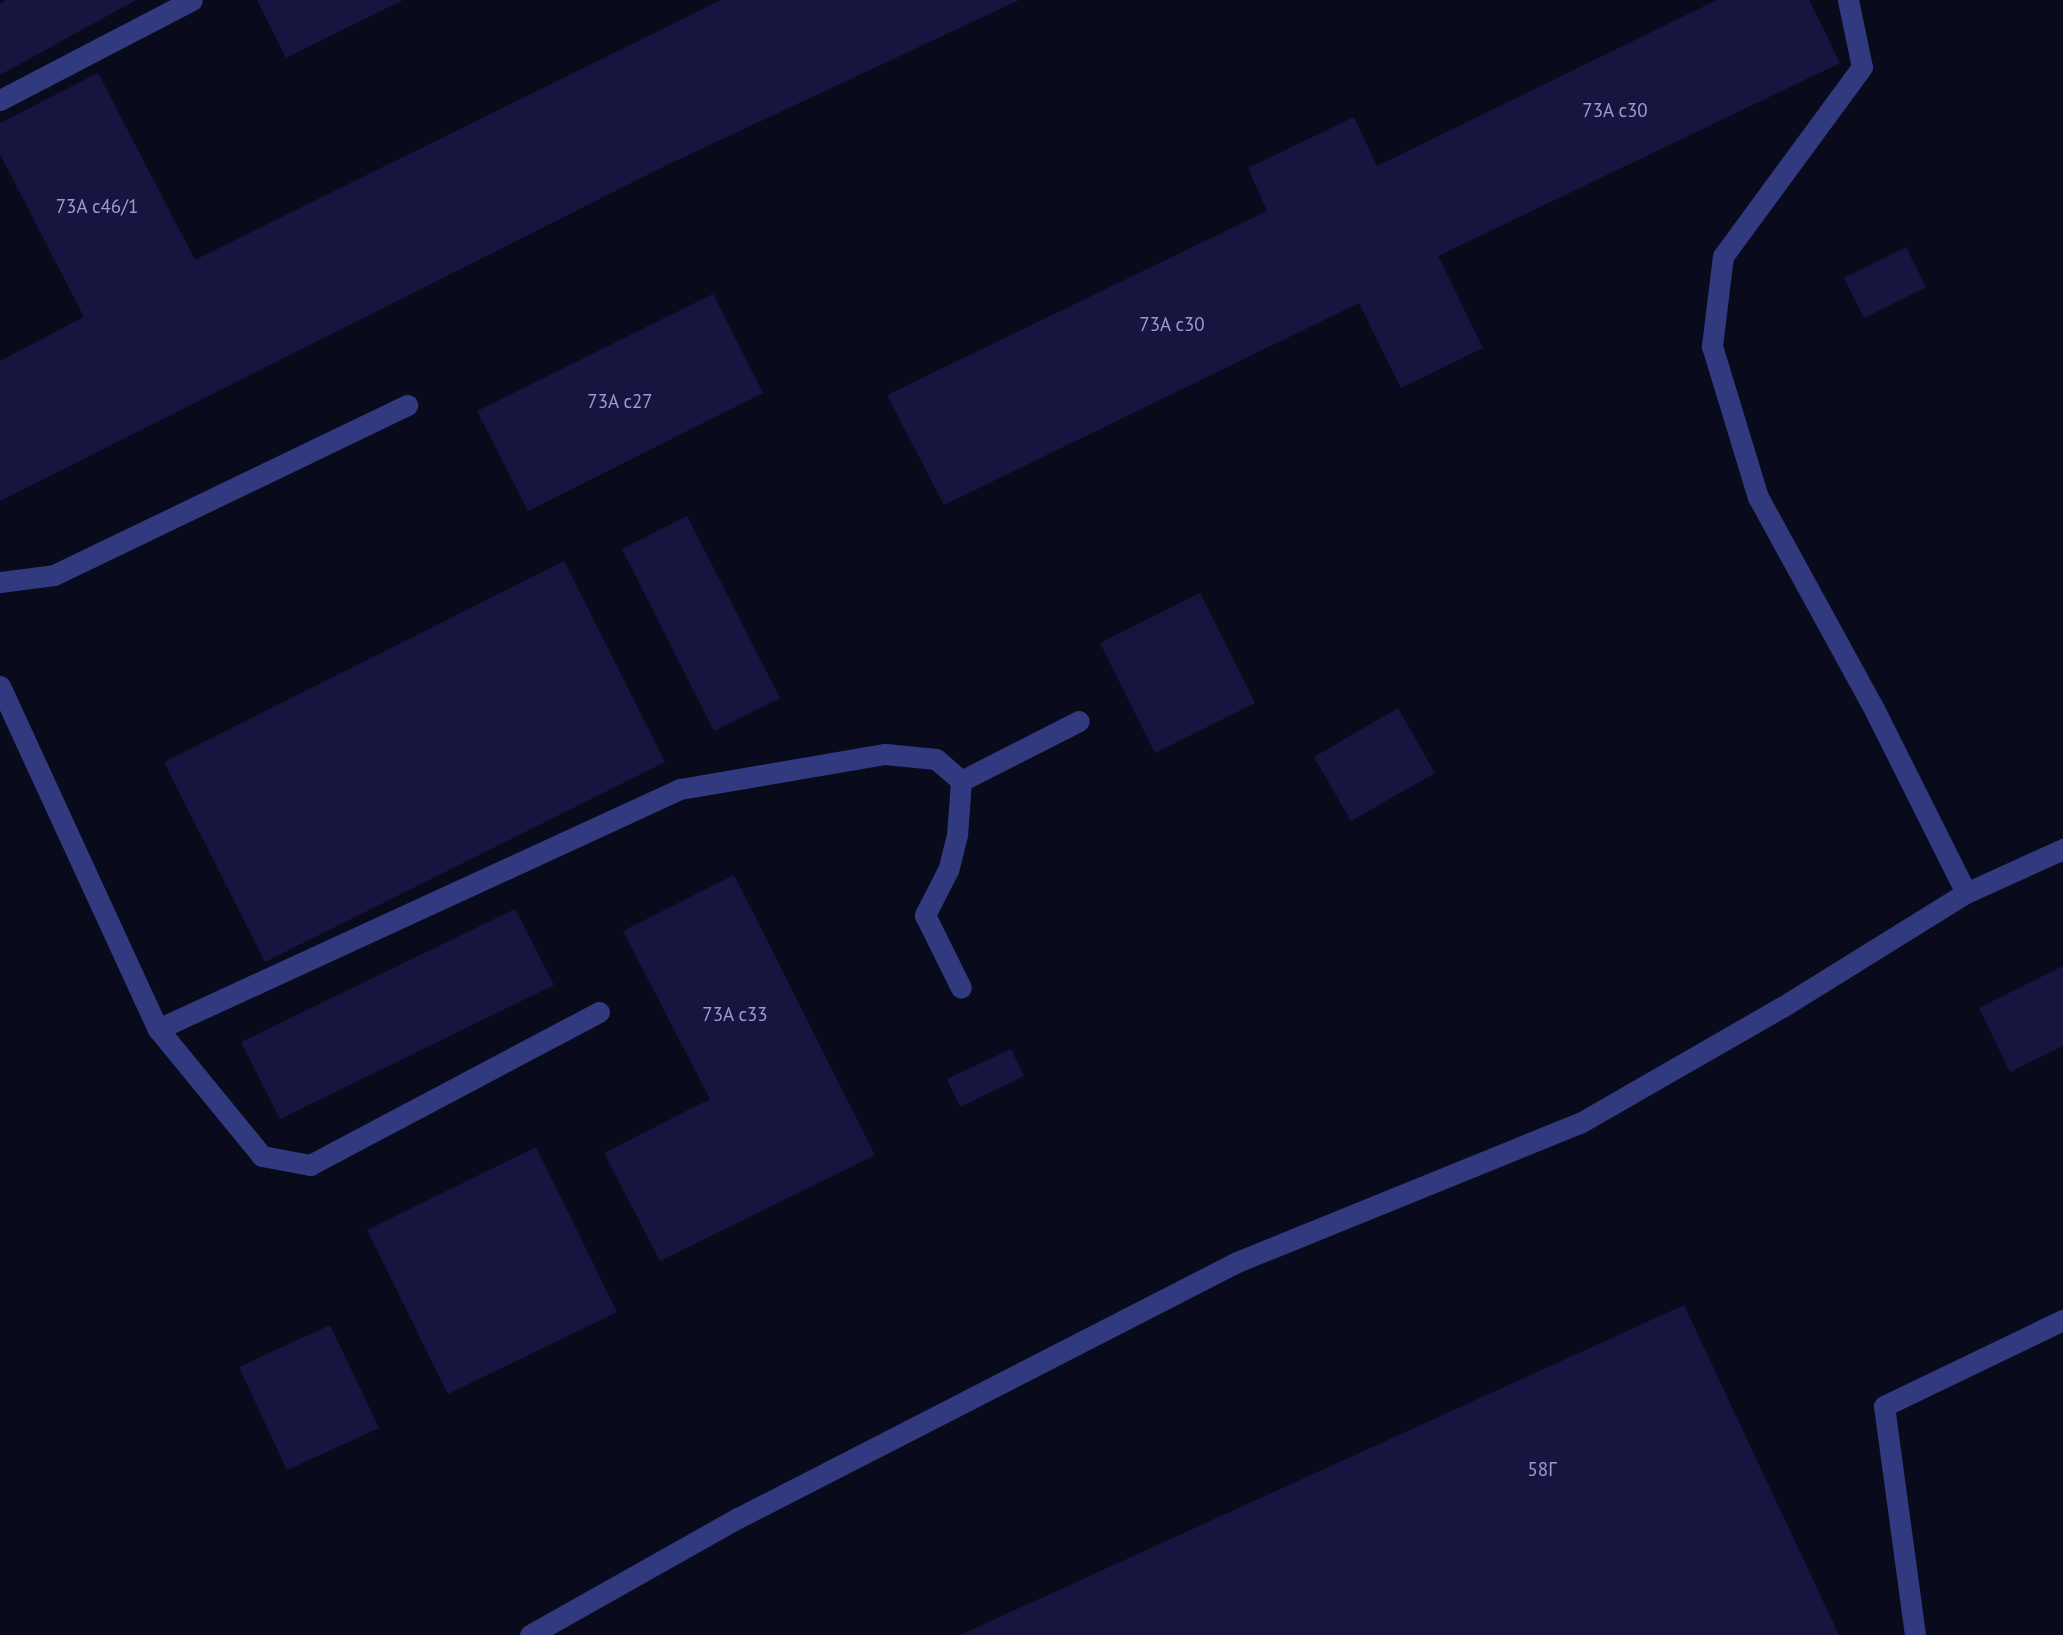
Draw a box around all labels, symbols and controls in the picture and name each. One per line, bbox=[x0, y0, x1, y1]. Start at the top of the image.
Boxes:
house number: 73А с30 bbox=[1582, 100, 1648, 122]
house number: 73А с46/1 bbox=[55, 196, 139, 218]
house number: 73А с30 bbox=[1139, 314, 1205, 336]
house number: 73А с27 bbox=[587, 391, 653, 413]
house number: 73А с33 bbox=[702, 1004, 768, 1026]
house number: 58Г bbox=[1527, 1459, 1557, 1481]

